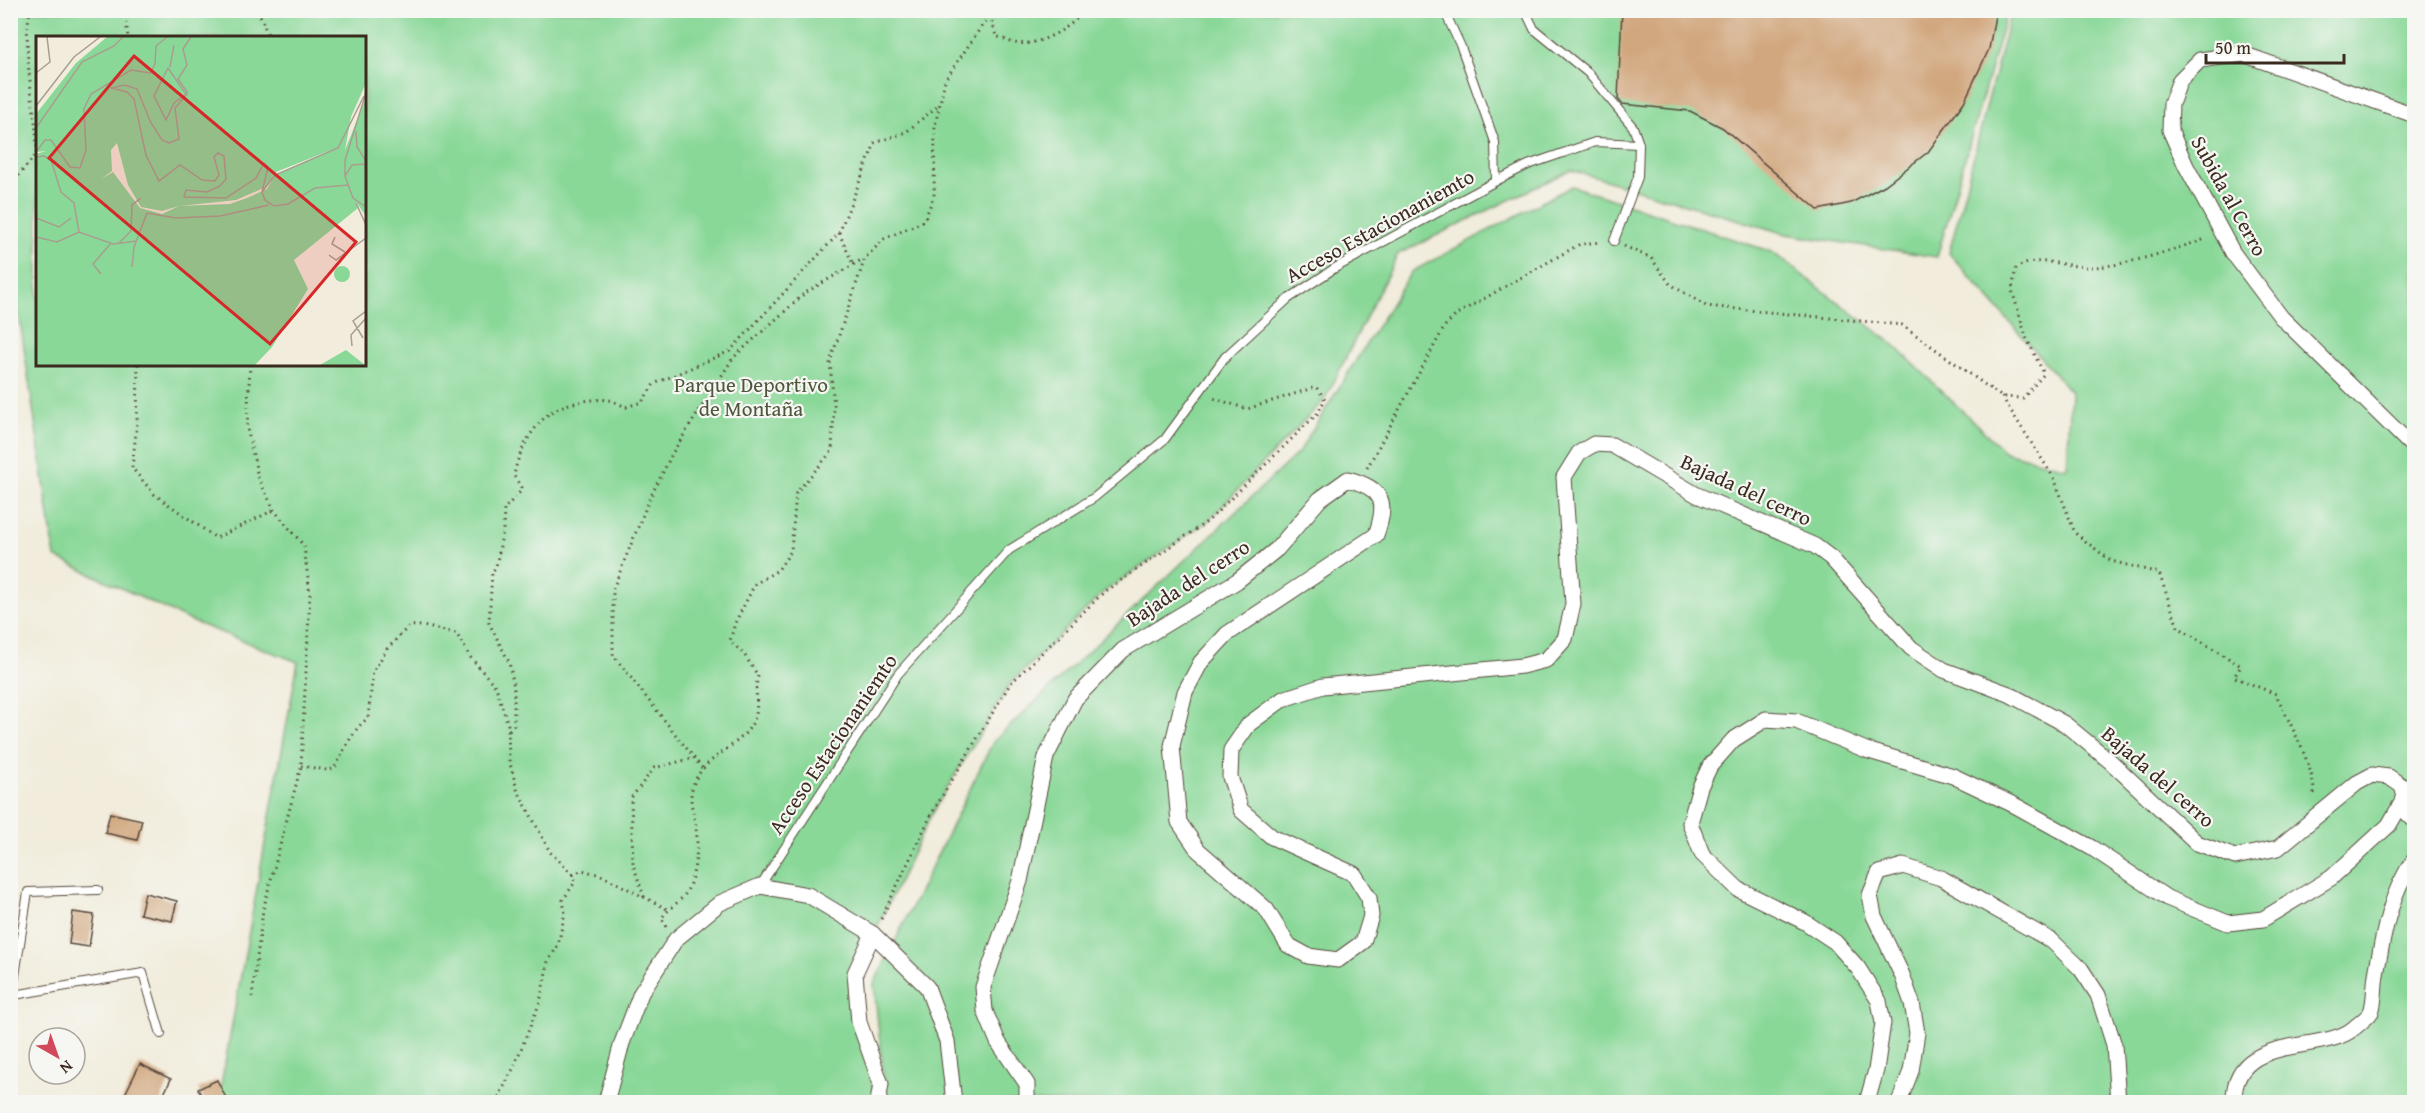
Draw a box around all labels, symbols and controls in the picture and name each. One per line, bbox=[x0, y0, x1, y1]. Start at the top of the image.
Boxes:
scale bar bbox=[2206, 27, 2344, 65]
text: 50 m bbox=[2215, 34, 2251, 61]
inset map bbox=[36, 36, 366, 366]
street label: Subida al Cerro bbox=[2184, 130, 2275, 262]
street label: Acceso Estacionaniemto bbox=[1280, 161, 1480, 290]
park label: Parque Deportivo de Montaña bbox=[674, 369, 828, 424]
street label: Bajada del cerro bbox=[1675, 446, 1817, 534]
street label: Bajada del cerro bbox=[1120, 531, 1256, 634]
street label: Acceso Estacionaniemto bbox=[761, 647, 905, 840]
street label: Bajada del cerro bbox=[2095, 718, 2222, 835]
north arrow bbox=[27, 1026, 87, 1086]
text: N bbox=[55, 1055, 78, 1080]

